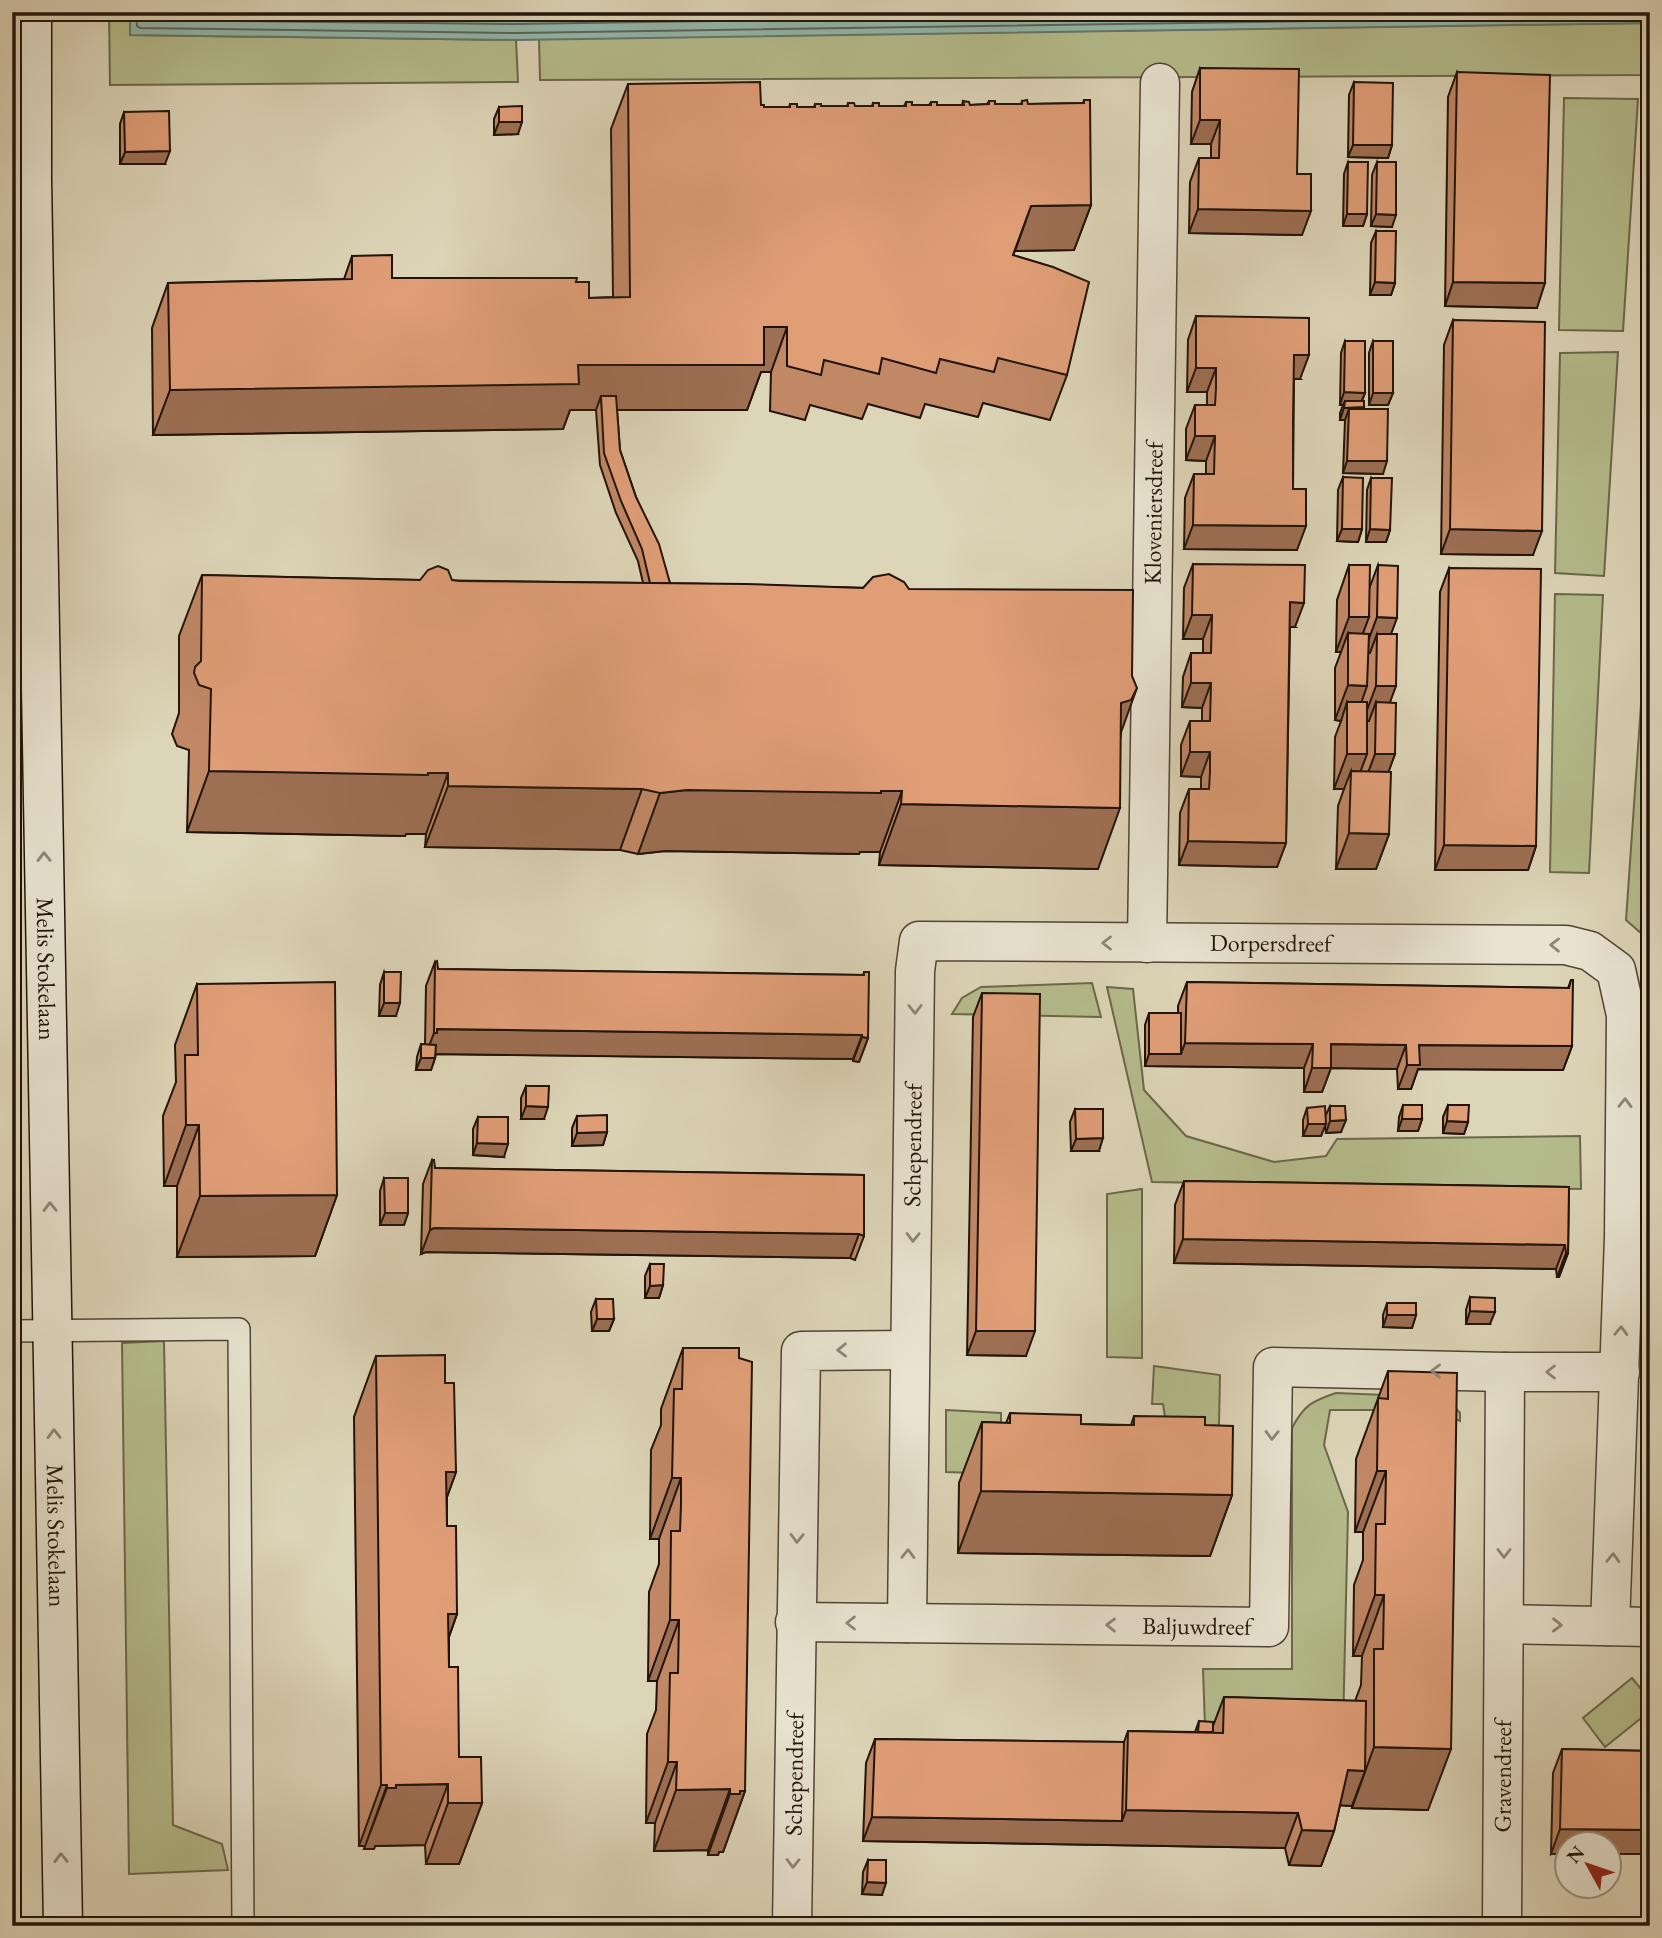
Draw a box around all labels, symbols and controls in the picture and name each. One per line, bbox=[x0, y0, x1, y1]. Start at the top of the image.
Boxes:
street label: Kloveniersdreef bbox=[1136, 438, 1170, 585]
one-way arrow bbox=[36, 851, 51, 862]
street label: Melis Stokelaan bbox=[30, 897, 63, 1041]
street label: Dorpersdreef bbox=[1210, 927, 1335, 959]
one-way arrow bbox=[1101, 935, 1112, 951]
one-way arrow bbox=[1549, 937, 1560, 953]
one-way arrow bbox=[907, 1005, 923, 1015]
street label: Schependreef bbox=[896, 1080, 929, 1207]
one-way arrow bbox=[1618, 1098, 1633, 1109]
one-way arrow bbox=[42, 1201, 58, 1211]
one-way arrow bbox=[905, 1232, 920, 1243]
one-way arrow bbox=[1613, 1325, 1629, 1335]
one-way arrow bbox=[836, 1343, 847, 1358]
one-way arrow bbox=[1431, 1363, 1442, 1378]
one-way arrow bbox=[1546, 1364, 1556, 1380]
one-way arrow bbox=[46, 1428, 62, 1439]
one-way arrow bbox=[1264, 1430, 1280, 1441]
street label: Melis Stokelaan bbox=[40, 1464, 73, 1608]
one-way arrow bbox=[789, 1533, 805, 1543]
one-way arrow bbox=[1496, 1548, 1512, 1559]
one-way arrow bbox=[900, 1549, 915, 1560]
one-way arrow bbox=[1605, 1552, 1620, 1563]
street label: Baljuwdreef bbox=[1142, 1610, 1255, 1642]
one-way arrow bbox=[845, 1615, 856, 1630]
one-way arrow bbox=[1105, 1617, 1116, 1633]
one-way arrow bbox=[1552, 1617, 1563, 1633]
street label: Schependreef bbox=[777, 1709, 810, 1836]
street label: Gravendreef bbox=[1487, 1716, 1518, 1833]
north arrow bbox=[1554, 1829, 1624, 1899]
text: N bbox=[1561, 1840, 1590, 1868]
one-way arrow bbox=[54, 1852, 69, 1863]
one-way arrow bbox=[785, 1858, 801, 1869]

